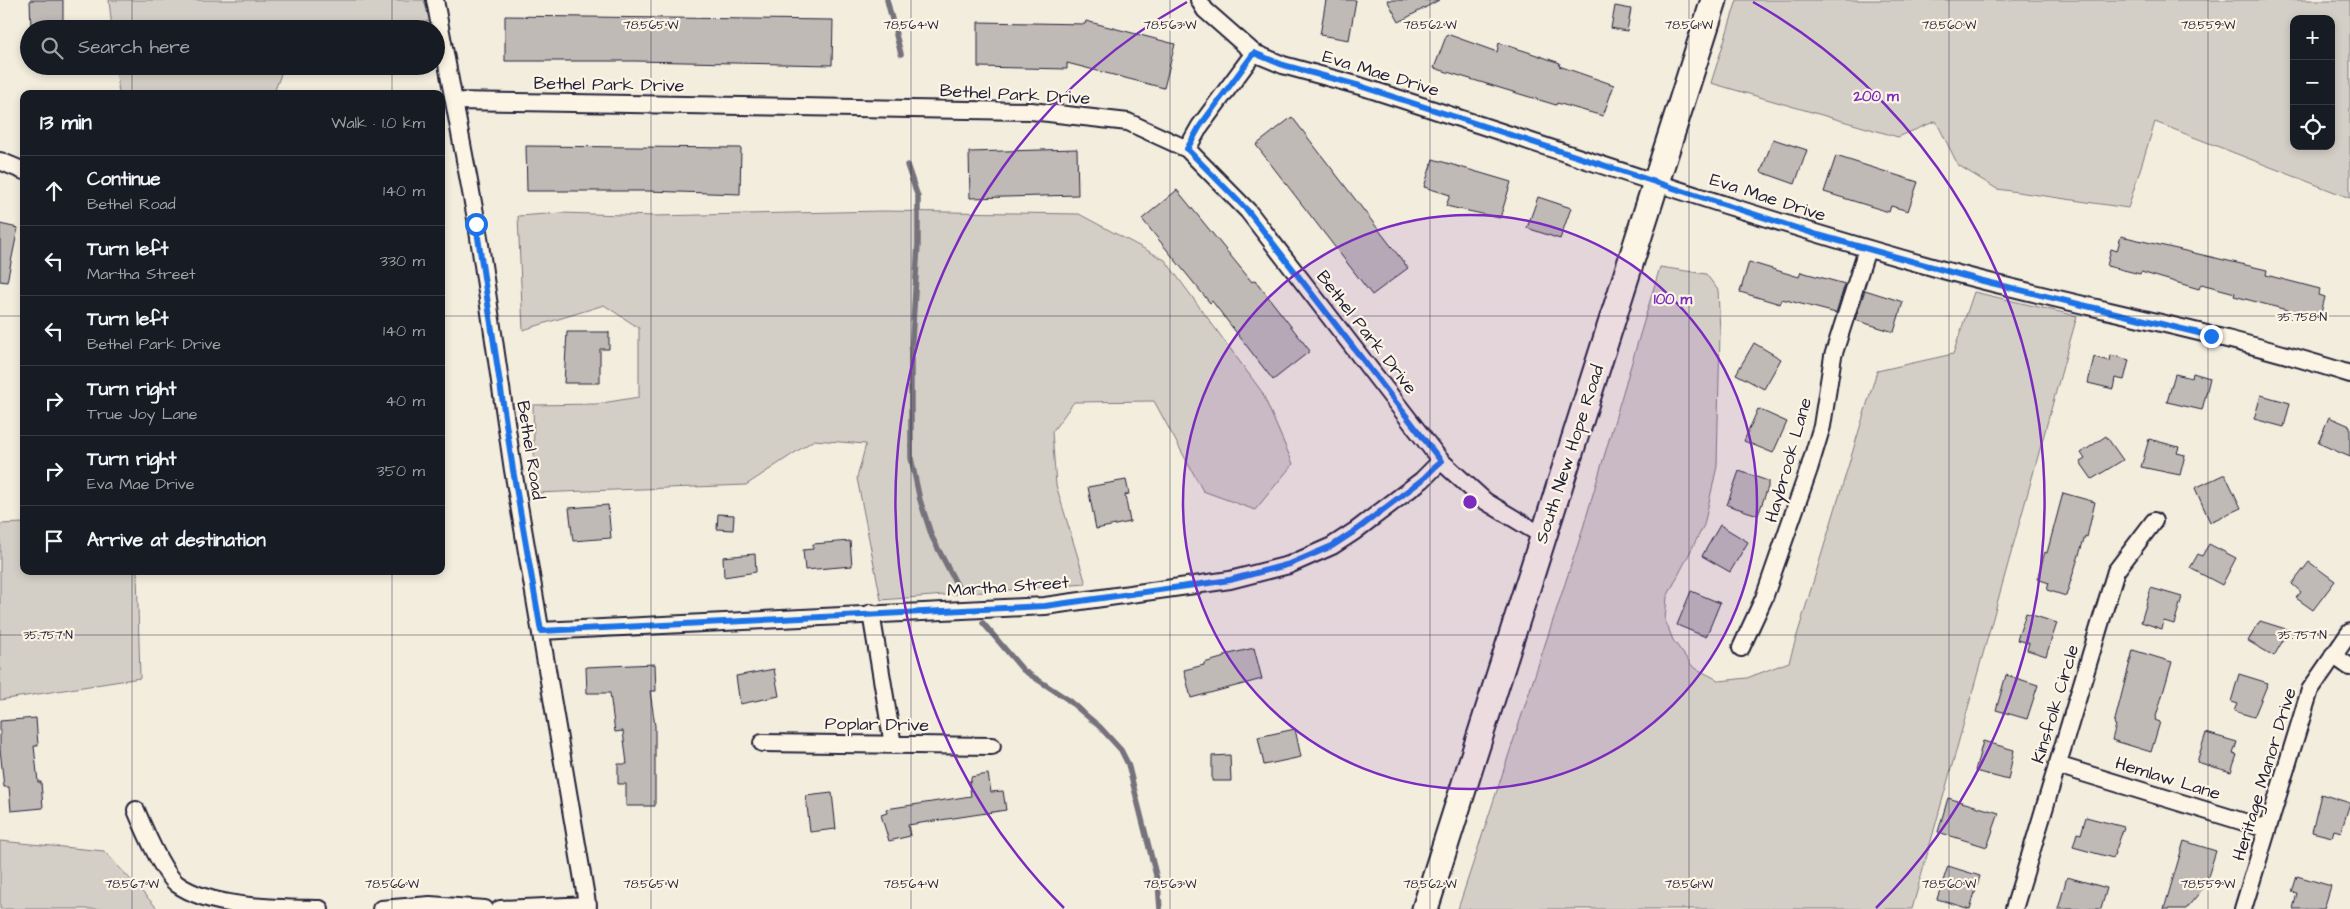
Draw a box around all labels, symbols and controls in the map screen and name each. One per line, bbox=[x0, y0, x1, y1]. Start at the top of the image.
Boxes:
map controls bbox=[2290, 15, 2335, 150]
button: + bbox=[2290, 15, 2335, 60]
text: 78.565°W bbox=[623, 17, 679, 34]
text: 78.564°W bbox=[884, 17, 939, 34]
text: 78.563°W bbox=[1144, 17, 1197, 34]
text: 78.562°W bbox=[1403, 17, 1458, 34]
text: 78.561°W bbox=[1665, 17, 1714, 34]
text: 78.560°W bbox=[1922, 17, 1977, 34]
text: 78.559°W bbox=[2181, 17, 2236, 34]
search box bbox=[20, 20, 445, 75]
icon: search bbox=[38, 34, 66, 62]
text: Search here bbox=[78, 34, 190, 61]
street label: Eva Mae Drive bbox=[1319, 44, 1442, 103]
button: − bbox=[2290, 60, 2335, 105]
street label: Bethel Park Drive bbox=[533, 71, 685, 98]
street label: Bethel Park Drive bbox=[939, 78, 1091, 111]
text: 200 m bbox=[1852, 86, 1899, 107]
button: locate bbox=[2290, 105, 2335, 150]
text: 13 min bbox=[40, 108, 92, 137]
text: Walk · 1.0 km bbox=[331, 112, 425, 134]
text: Continue bbox=[87, 166, 161, 193]
street label: Eva Mae Drive bbox=[1707, 167, 1829, 228]
icon: ahead bbox=[40, 177, 68, 205]
text: 140 m bbox=[383, 180, 425, 202]
text: Bethel Road bbox=[87, 193, 176, 215]
route start bbox=[465, 213, 488, 236]
text: Turn left bbox=[87, 236, 168, 263]
icon: left bbox=[40, 247, 68, 275]
text: 330 m bbox=[380, 250, 425, 272]
text: Martha Street bbox=[87, 263, 196, 285]
street label: Bethel Park Drive bbox=[1310, 265, 1423, 400]
text: 100 m bbox=[1654, 289, 1693, 310]
text: Turn left bbox=[87, 306, 168, 333]
text: 35.758°N bbox=[2277, 309, 2328, 326]
icon: left bbox=[40, 317, 68, 345]
text: 140 m bbox=[383, 320, 425, 342]
route end bbox=[2200, 325, 2223, 348]
text: Bethel Park Drive bbox=[87, 333, 221, 355]
street label: South New Hope Road bbox=[1529, 362, 1610, 547]
text: Turn right bbox=[87, 376, 176, 403]
icon: right bbox=[40, 387, 68, 415]
text: 40 m bbox=[385, 390, 425, 412]
street label: Haybrook Lane bbox=[1759, 395, 1819, 526]
street label: Bethel Road bbox=[510, 399, 551, 501]
text: True Joy Lane bbox=[87, 403, 198, 425]
text: Turn right bbox=[87, 446, 176, 473]
icon: right bbox=[40, 457, 68, 485]
text: 350 m bbox=[377, 460, 425, 482]
text: Eva Mae Drive bbox=[87, 473, 194, 495]
centre of rings bbox=[1461, 493, 1479, 511]
icon: arrive bbox=[40, 527, 68, 555]
text: Arrive at destination bbox=[87, 527, 266, 554]
street label: Martha Street bbox=[946, 570, 1071, 603]
text: 35.757°N bbox=[23, 627, 73, 644]
text: 35.757°N bbox=[2277, 627, 2327, 644]
street label: Kinsfolk Circle bbox=[2026, 641, 2085, 767]
street label: Heritage Manor Drive bbox=[2226, 684, 2304, 864]
street label: Poplar Drive bbox=[825, 711, 930, 738]
street label: Hemlaw Lane bbox=[2112, 751, 2224, 806]
text: 78.567°W bbox=[105, 876, 160, 893]
text: 78.566°W bbox=[365, 876, 420, 893]
text: 78.565°W bbox=[623, 876, 679, 893]
text: 78.564°W bbox=[884, 876, 939, 893]
text: 78.563°W bbox=[1144, 876, 1197, 893]
text: 78.562°W bbox=[1403, 876, 1458, 893]
text: 78.561°W bbox=[1665, 876, 1714, 893]
text: 78.560°W bbox=[1922, 876, 1977, 893]
text: 78.559°W bbox=[2181, 876, 2236, 893]

